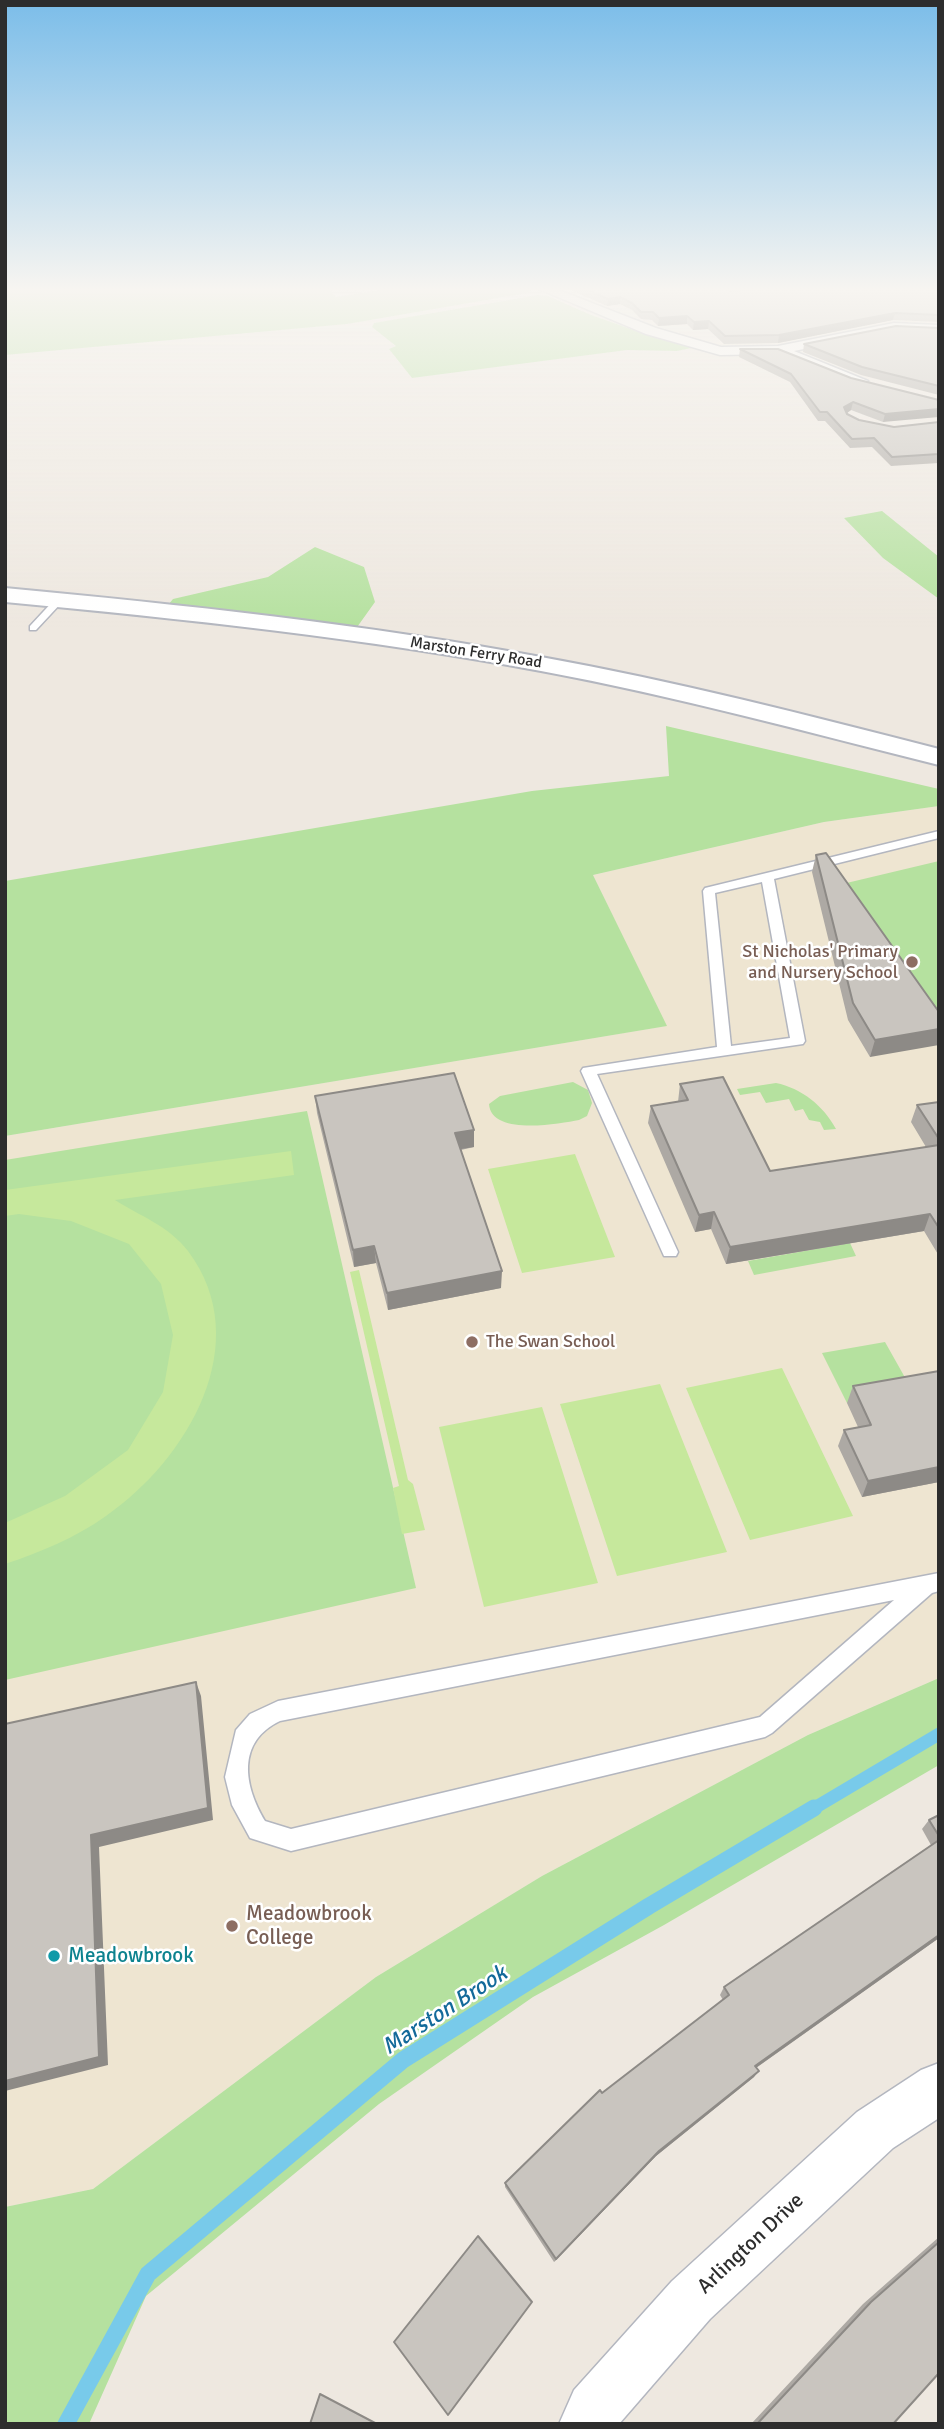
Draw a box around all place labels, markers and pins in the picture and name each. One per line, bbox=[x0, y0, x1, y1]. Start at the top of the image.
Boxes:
place label: St Nicholas' Primary and Nursery School bbox=[742, 941, 898, 984]
marker: St Nicholas' Primary and Nursery School bbox=[904, 954, 920, 970]
place label: The Swan School bbox=[486, 1331, 615, 1353]
marker: The Swan School bbox=[464, 1334, 480, 1350]
place label: Meadowbrook College bbox=[246, 1901, 372, 1951]
marker: Meadowbrook College bbox=[224, 1918, 240, 1934]
place label: Meadowbrook bbox=[68, 1943, 194, 1969]
marker: Meadowbrook bbox=[46, 1948, 62, 1964]

